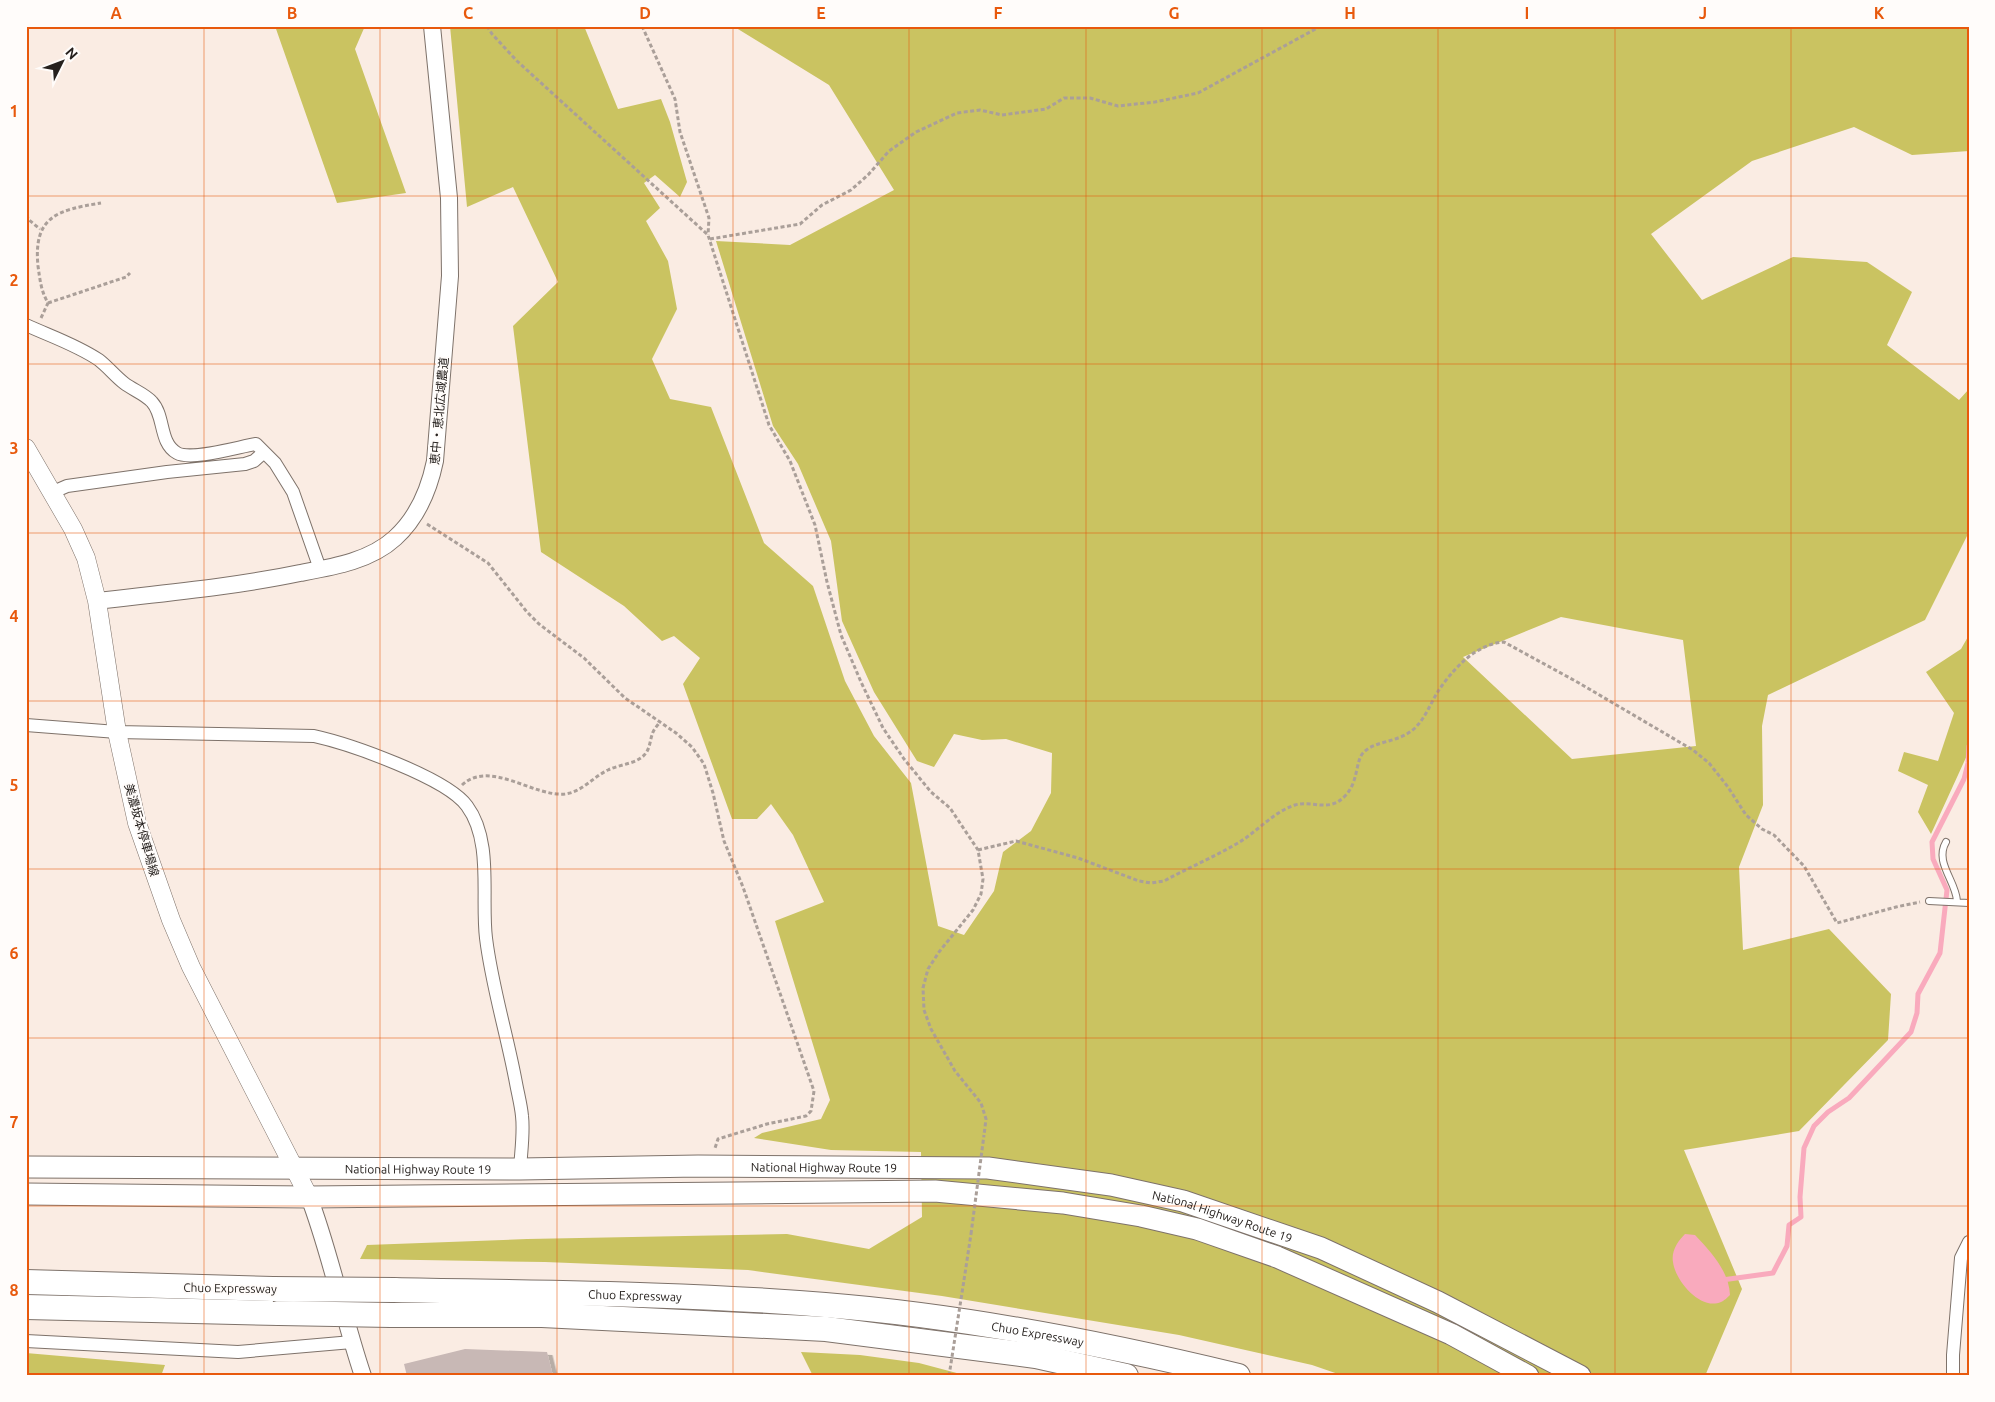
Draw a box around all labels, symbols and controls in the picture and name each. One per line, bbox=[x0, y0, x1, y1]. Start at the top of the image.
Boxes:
text: A bbox=[110, 4, 122, 22]
text: B bbox=[287, 4, 297, 22]
text: C bbox=[463, 4, 473, 22]
text: D bbox=[639, 4, 651, 22]
text: E bbox=[816, 4, 826, 22]
text: F bbox=[994, 4, 1003, 22]
text: G bbox=[1168, 4, 1180, 22]
text: H bbox=[1344, 4, 1356, 22]
text: I bbox=[1525, 4, 1529, 22]
text: J bbox=[1699, 4, 1707, 22]
text: K bbox=[1874, 4, 1885, 22]
north arrow bbox=[38, 38, 88, 88]
text: N bbox=[62, 44, 81, 63]
text: 1 bbox=[9, 102, 19, 120]
text: 2 bbox=[9, 271, 19, 289]
street label: 恵中・恵北広域農道 bbox=[428, 357, 450, 465]
text: 3 bbox=[9, 439, 19, 457]
text: 4 bbox=[9, 607, 19, 625]
text: 5 bbox=[9, 776, 19, 794]
street label: 美濃坂本停車場線 bbox=[123, 782, 161, 878]
text: 6 bbox=[9, 944, 19, 962]
text: 7 bbox=[9, 1113, 19, 1131]
street label: National Highway Route 19 bbox=[751, 1160, 897, 1174]
street label: National Highway Route 19 bbox=[345, 1162, 491, 1175]
street label: National Highway Route 19 bbox=[1151, 1188, 1294, 1244]
text: 8 bbox=[9, 1281, 19, 1299]
street label: Chuo Expressway bbox=[183, 1281, 277, 1295]
street label: Chuo Expressway bbox=[588, 1287, 682, 1303]
street label: Chuo Expressway bbox=[990, 1319, 1085, 1348]

